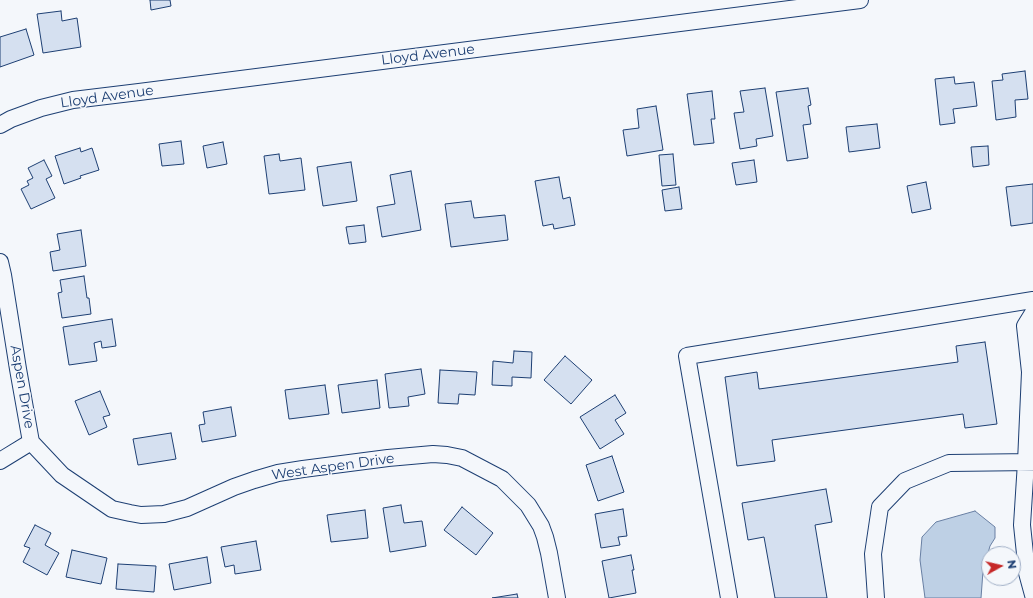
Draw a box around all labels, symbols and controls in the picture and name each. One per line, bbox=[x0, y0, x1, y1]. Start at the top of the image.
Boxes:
street label: Lloyd Avenue bbox=[380, 41, 476, 69]
street label: Lloyd Avenue bbox=[59, 82, 155, 112]
street label: Aspen Drive bbox=[6, 344, 38, 430]
street label: West Aspen Drive bbox=[270, 450, 396, 484]
north arrow bbox=[981, 546, 1021, 586]
text: N bbox=[1004, 559, 1019, 570]

